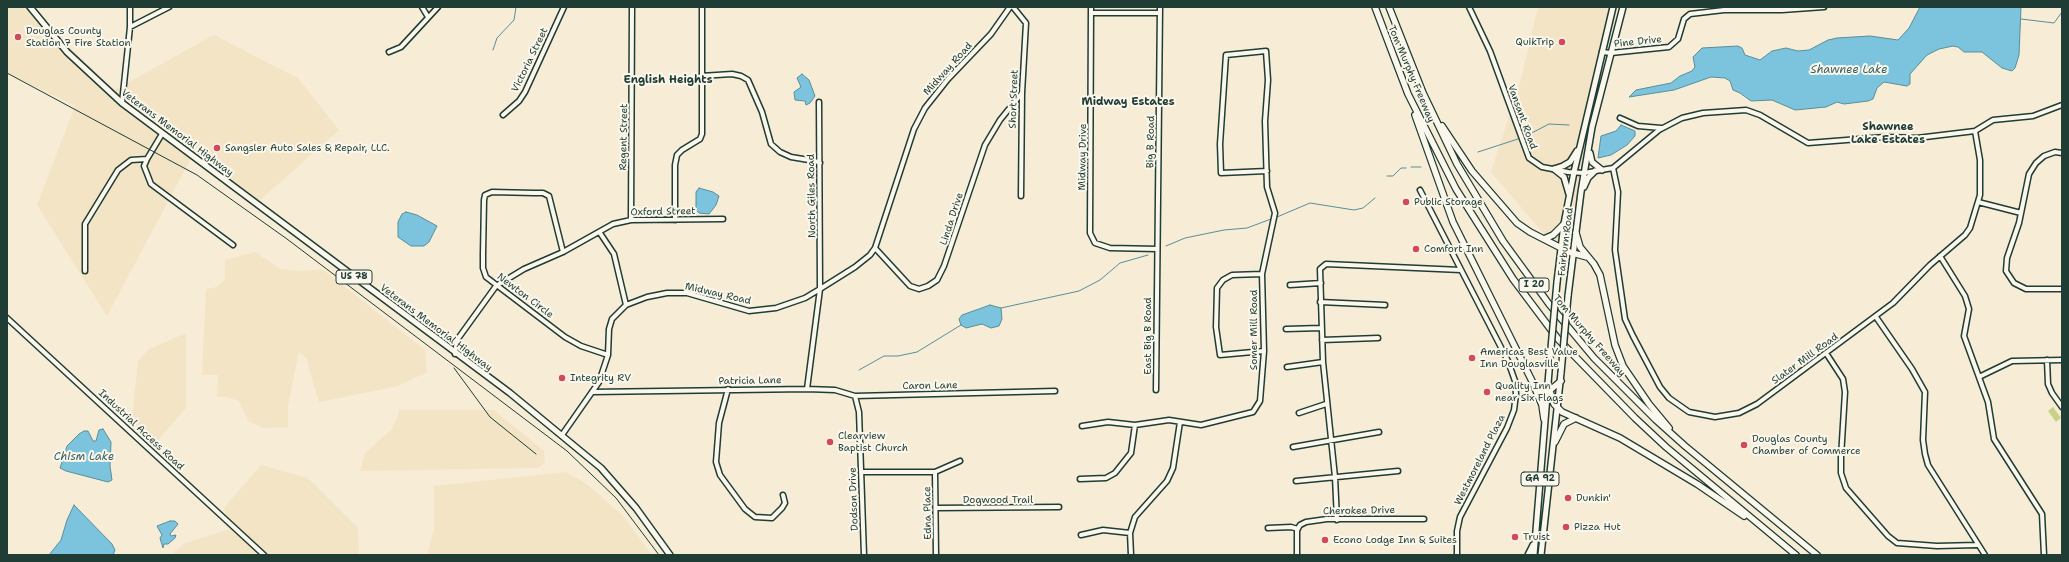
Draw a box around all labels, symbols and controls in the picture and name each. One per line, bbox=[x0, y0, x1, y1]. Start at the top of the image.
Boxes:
street label: Tom Murphy Freeway bbox=[1385, 24, 1437, 124]
place label: Douglas County Station 7 Fire Station bbox=[26, 25, 131, 48]
street label: Victoria Street bbox=[509, 26, 551, 94]
marker: Douglas County Station 7 Fire Station bbox=[13, 32, 23, 42]
street label: Pine Drive bbox=[1613, 34, 1663, 50]
place label: QuikTrip bbox=[1516, 36, 1554, 48]
marker: QuikTrip bbox=[1557, 37, 1567, 47]
street label: Midway Road bbox=[921, 40, 975, 98]
water label: Shawnee Lake bbox=[1811, 63, 1887, 77]
street label: Short Street bbox=[1007, 69, 1021, 129]
district label: English Heights bbox=[624, 73, 712, 87]
street label: Vansant Road bbox=[1505, 83, 1539, 151]
street label: Veterans Memorial Highway bbox=[119, 87, 235, 179]
district label: Midway Estates bbox=[1081, 95, 1175, 109]
street label: Regent Street bbox=[617, 103, 631, 171]
street label: Big B Road bbox=[1145, 116, 1157, 168]
district label: Shawnee Lake Estates bbox=[1851, 120, 1925, 146]
street label: Midway Drive bbox=[1076, 123, 1090, 191]
place label: Sangsler Auto Sales & Repair, LLC. bbox=[225, 142, 390, 154]
marker: Sangsler Auto Sales & Repair, LLC. bbox=[212, 143, 222, 153]
street label: North Giles Road bbox=[805, 154, 819, 238]
street label: Linda Drive bbox=[938, 191, 966, 247]
place label: Public Storage bbox=[1414, 196, 1483, 208]
marker: Public Storage bbox=[1401, 197, 1411, 207]
street label: Oxford Street bbox=[630, 205, 696, 219]
street label: Fairburn Road bbox=[1556, 207, 1576, 277]
place label: Comfort Inn bbox=[1424, 243, 1483, 255]
marker: Comfort Inn bbox=[1411, 244, 1421, 254]
road number: US 78 bbox=[336, 270, 372, 284]
street label: Newton Circle bbox=[494, 271, 556, 321]
road number: I 20 bbox=[1519, 278, 1549, 292]
street label: Midway Road bbox=[684, 281, 752, 307]
street label: Veterans Memorial Highway bbox=[378, 282, 494, 374]
street label: Somer Mill Road bbox=[1248, 290, 1260, 370]
street label: Tom Murphy Freeway bbox=[1550, 293, 1628, 379]
street label: East Big B Road bbox=[1142, 297, 1154, 375]
street label: Slater Mill Road bbox=[1769, 331, 1841, 387]
place label: Americas Best Value Inn Douglasville bbox=[1480, 346, 1578, 370]
marker: Americas Best Value Inn Douglasville bbox=[1467, 353, 1477, 363]
place label: Integrity RV bbox=[570, 372, 631, 384]
marker: Integrity RV bbox=[557, 373, 567, 383]
street label: Patricia Lane bbox=[718, 374, 782, 388]
street label: Caron Lane bbox=[902, 380, 958, 392]
place label: Quality Inn near Six Flags bbox=[1495, 380, 1563, 404]
street label: Industrial Access Road bbox=[96, 387, 186, 473]
marker: Quality Inn near Six Flags bbox=[1482, 387, 1492, 397]
street label: Westmoreland Plaza bbox=[1452, 413, 1508, 507]
place label: Clearview Baptist Church bbox=[838, 430, 908, 454]
place label: Douglas County Chamber of Commerce bbox=[1752, 433, 1861, 456]
marker: Clearview Baptist Church bbox=[825, 437, 835, 447]
marker: Douglas County Chamber of Commerce bbox=[1739, 440, 1749, 450]
water label: Chism Lake bbox=[54, 450, 114, 464]
street label: Dodson Drive bbox=[847, 467, 861, 531]
road number: GA 92 bbox=[1521, 472, 1559, 486]
street label: Edna Place bbox=[922, 486, 934, 540]
place label: Dunkin' bbox=[1576, 492, 1611, 504]
marker: Dunkin' bbox=[1563, 493, 1573, 503]
street label: Dogwood Trail bbox=[963, 494, 1033, 506]
street label: Cherokee Drive bbox=[1323, 504, 1395, 518]
place label: Pizza Hut bbox=[1574, 521, 1621, 533]
marker: Pizza Hut bbox=[1561, 522, 1571, 532]
place label: Truist bbox=[1523, 531, 1550, 543]
marker: Truist bbox=[1510, 532, 1520, 542]
place label: Econo Lodge Inn & Suites bbox=[1333, 534, 1457, 546]
marker: Econo Lodge Inn & Suites bbox=[1320, 535, 1330, 545]

